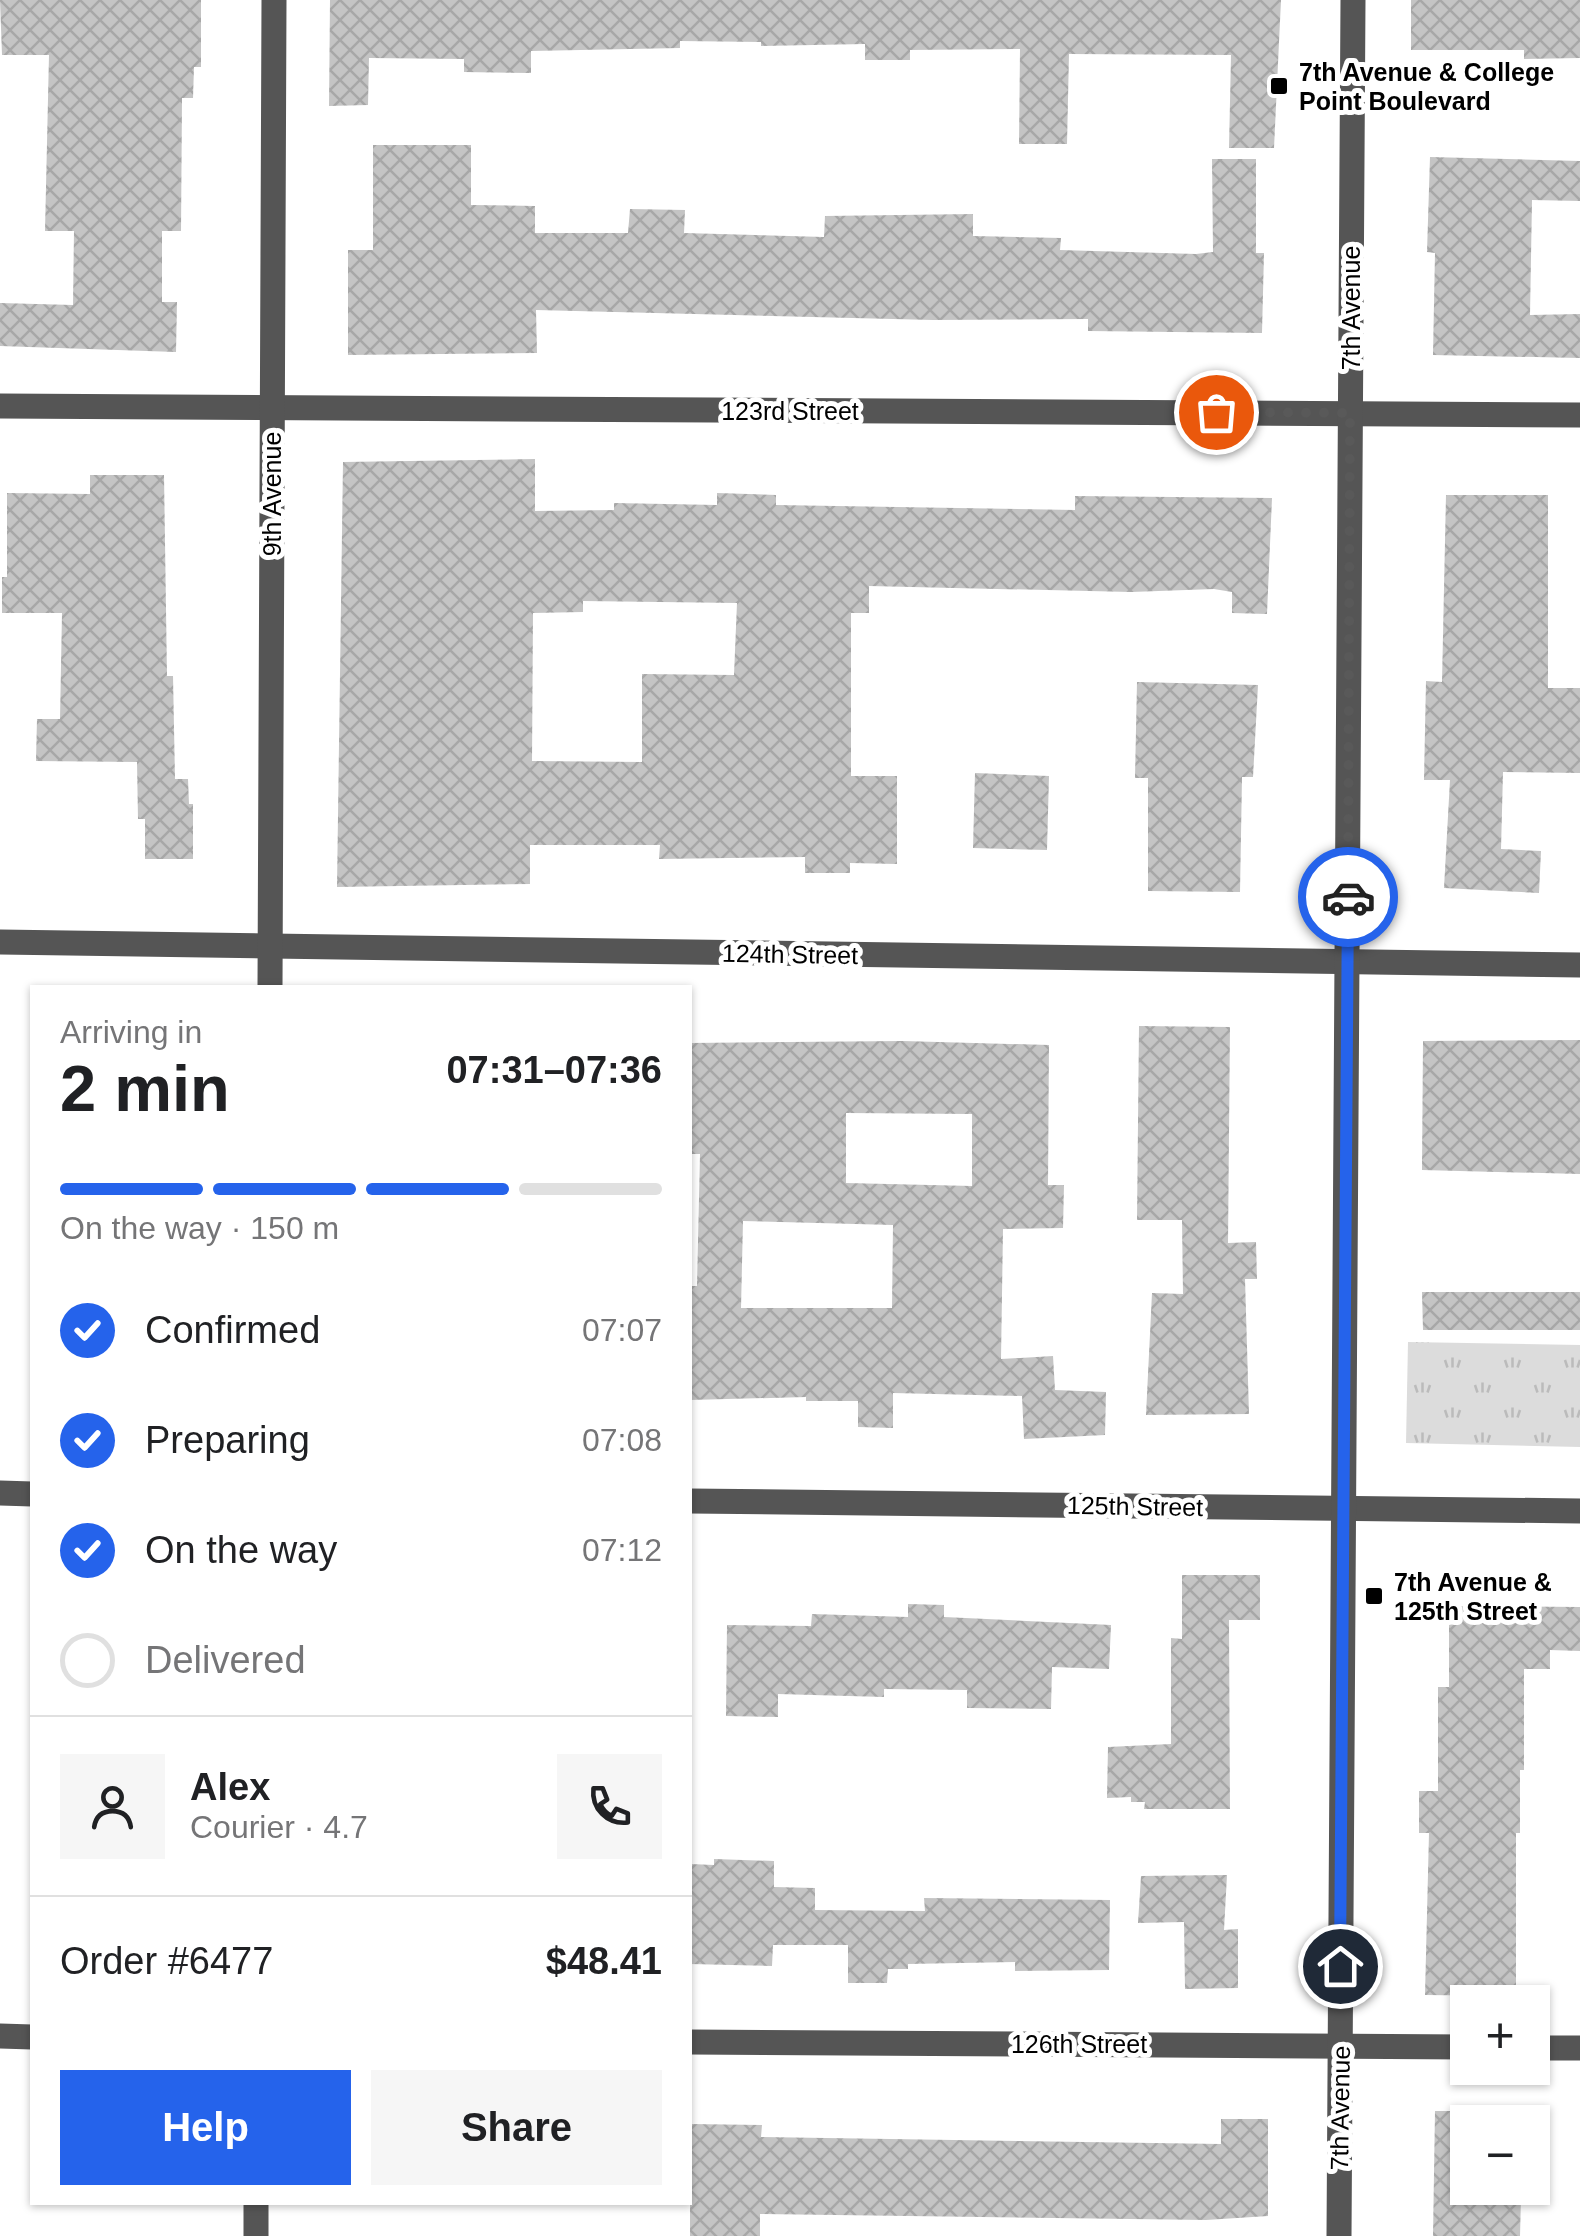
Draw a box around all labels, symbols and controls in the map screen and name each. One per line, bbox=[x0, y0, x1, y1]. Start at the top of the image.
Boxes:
place label: 7th Avenue & College Point Boulevard bbox=[1299, 58, 1554, 115]
marker: 7th Avenue & College Point Boulevard bbox=[1268, 75, 1290, 97]
street label: 7th Avenue bbox=[1337, 246, 1365, 370]
pin bbox=[1174, 370, 1259, 455]
icon: bag bbox=[1189, 385, 1244, 440]
street label: 123rd Street bbox=[721, 397, 859, 425]
street label: 9th Avenue bbox=[258, 432, 286, 556]
courier bbox=[1298, 847, 1398, 947]
icon: car bbox=[1321, 870, 1376, 925]
street label: 124th Street bbox=[722, 939, 858, 969]
text: Arriving in bbox=[60, 1014, 202, 1050]
text: 07:31–07:36 bbox=[446, 1049, 662, 1091]
text: 2 min bbox=[60, 1052, 230, 1125]
text: On the way · 150 m bbox=[60, 1210, 339, 1246]
icon: check bbox=[60, 1303, 115, 1358]
text: Confirmed bbox=[145, 1309, 320, 1351]
text: 07:07 bbox=[582, 1312, 662, 1348]
icon: check bbox=[60, 1413, 115, 1468]
text: Preparing bbox=[145, 1419, 310, 1461]
text: 07:08 bbox=[582, 1422, 662, 1458]
street label: 125th Street bbox=[1067, 1491, 1203, 1521]
icon: check bbox=[60, 1523, 115, 1578]
text: On the way bbox=[145, 1529, 337, 1571]
text: 07:12 bbox=[582, 1532, 662, 1568]
place label: 7th Avenue & 125th Street bbox=[1394, 1568, 1552, 1625]
marker: 7th Avenue & 125th Street bbox=[1363, 1585, 1385, 1607]
text: Delivered bbox=[145, 1639, 306, 1681]
button: person bbox=[60, 1754, 165, 1859]
button: phone bbox=[557, 1754, 662, 1859]
text: Alex bbox=[190, 1766, 270, 1808]
text: Courier · 4.7 bbox=[190, 1809, 368, 1845]
pin bbox=[1298, 1924, 1383, 2009]
icon: home bbox=[1313, 1939, 1368, 1994]
text: Order #6477 bbox=[60, 1940, 273, 1982]
text: $48.41 bbox=[546, 1940, 662, 1982]
map controls bbox=[1450, 1985, 1550, 2205]
button: + bbox=[1450, 1985, 1550, 2085]
street label: 126th Street bbox=[1011, 2030, 1147, 2058]
street label: 7th Avenue bbox=[1325, 2045, 1355, 2171]
button: Help bbox=[60, 2070, 351, 2185]
button: Share bbox=[371, 2070, 662, 2185]
button: − bbox=[1450, 2105, 1550, 2205]

